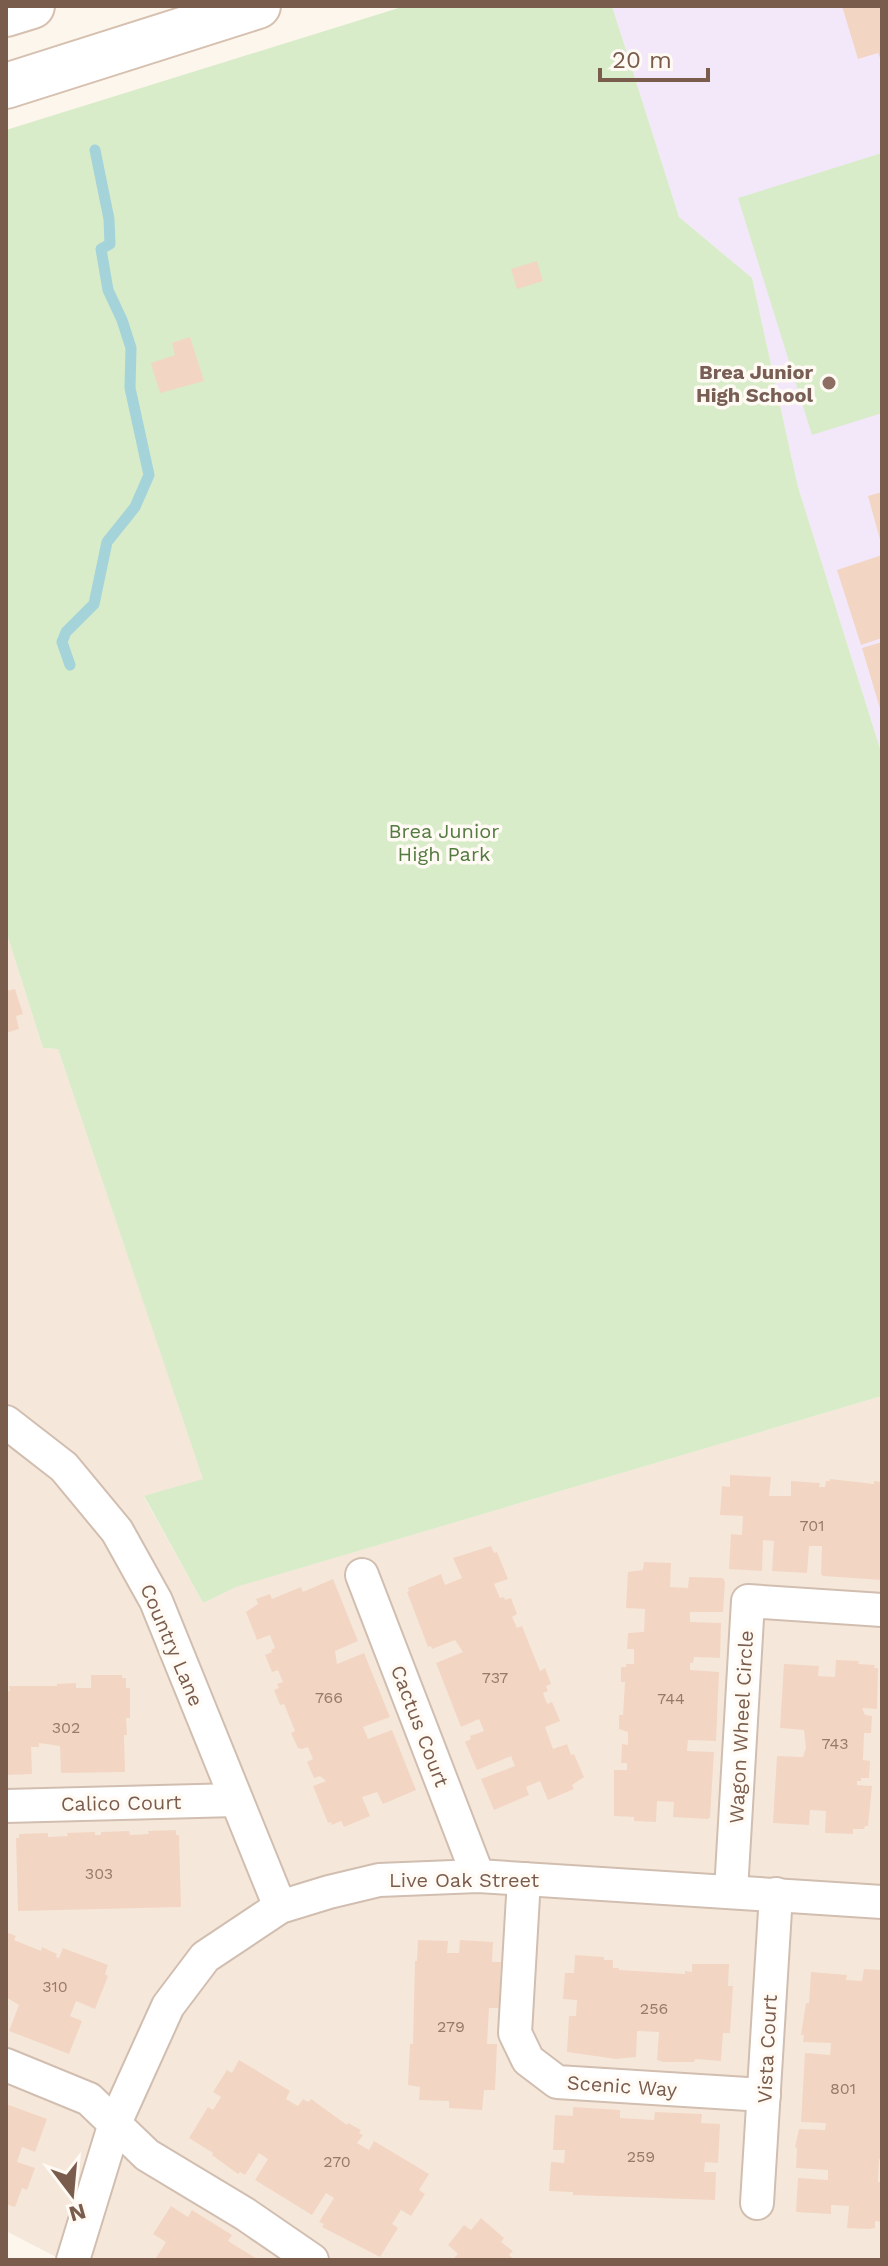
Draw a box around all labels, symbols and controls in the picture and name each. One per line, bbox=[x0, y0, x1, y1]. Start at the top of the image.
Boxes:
scale bar bbox=[600, 32, 708, 82]
text: 20 m bbox=[612, 46, 672, 74]
place label: Brea Junior High School bbox=[696, 360, 813, 407]
marker: Brea Junior High School bbox=[820, 374, 838, 392]
park label: Brea Junior High Park bbox=[389, 819, 499, 866]
house number: 701 bbox=[800, 1516, 824, 1535]
street label: Country Lane bbox=[135, 1580, 209, 1710]
street label: Wagon Wheel Circle bbox=[724, 1630, 758, 1824]
street label: Cactus Court bbox=[386, 1662, 454, 1791]
house number: 737 bbox=[482, 1668, 508, 1687]
house number: 766 bbox=[315, 1688, 343, 1707]
house number: 744 bbox=[657, 1689, 685, 1708]
house number: 302 bbox=[52, 1718, 80, 1737]
house number: 743 bbox=[821, 1734, 849, 1753]
street label: Calico Court bbox=[61, 1790, 182, 1816]
house number: 303 bbox=[85, 1864, 113, 1883]
street label: Live Oak Street bbox=[389, 1868, 540, 1892]
house number: 310 bbox=[42, 1977, 68, 1996]
street label: Vista Court bbox=[752, 1993, 782, 2104]
house number: 256 bbox=[640, 1999, 668, 2018]
house number: 279 bbox=[437, 2017, 465, 2036]
street label: Scenic Way bbox=[566, 2070, 679, 2102]
house number: 801 bbox=[830, 2079, 856, 2098]
house number: 259 bbox=[627, 2147, 655, 2166]
house number: 270 bbox=[323, 2152, 351, 2171]
north arrow bbox=[32, 2154, 112, 2234]
text: N bbox=[66, 2198, 89, 2227]

